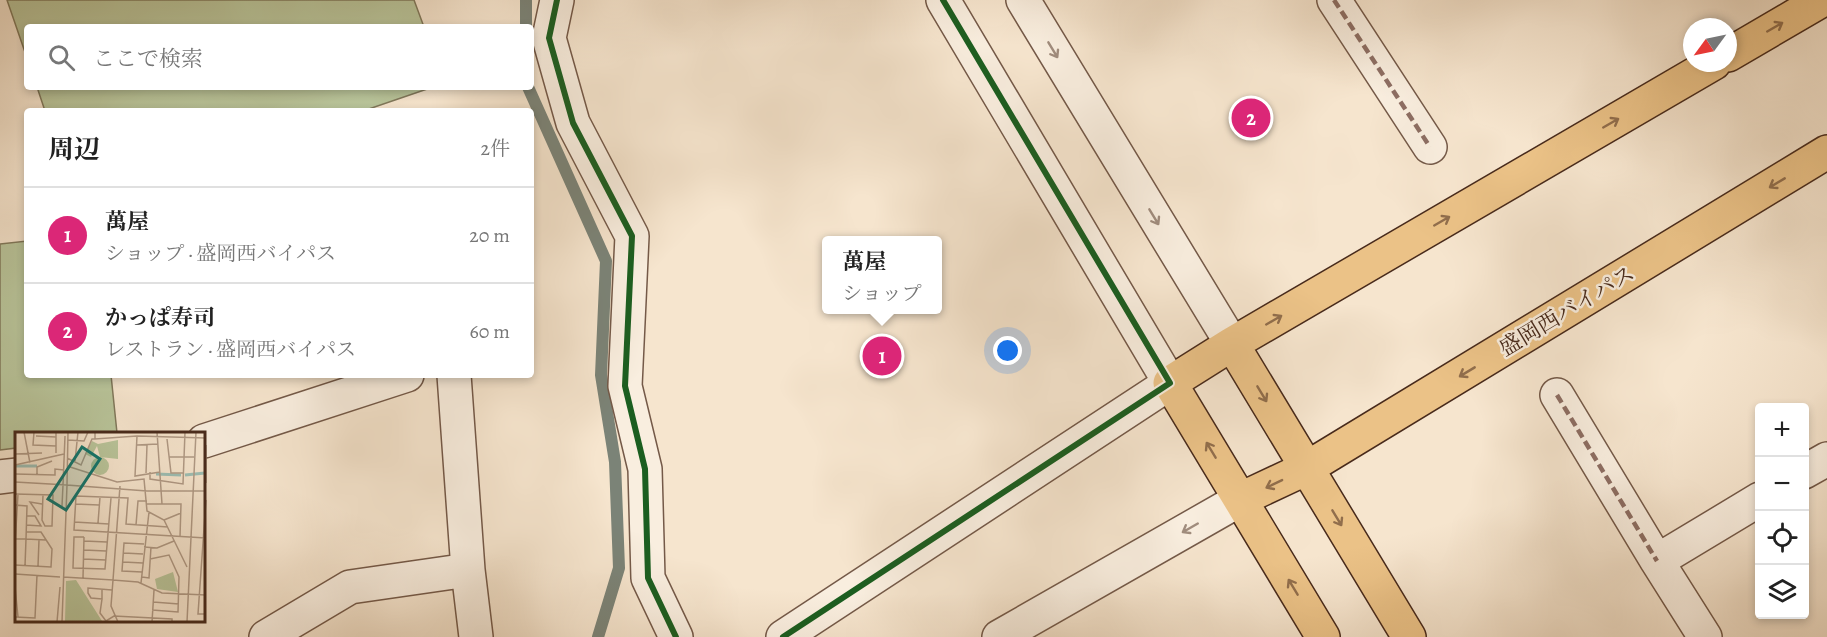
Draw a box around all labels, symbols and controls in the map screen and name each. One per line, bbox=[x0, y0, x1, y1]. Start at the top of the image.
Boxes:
north arrow bbox=[1683, 18, 1737, 72]
one-way arrow bbox=[1766, 21, 1783, 33]
search box bbox=[24, 24, 534, 90]
icon: search bbox=[45, 41, 78, 74]
one-way arrow bbox=[1048, 41, 1060, 58]
text: ここで検索 bbox=[93, 44, 203, 74]
pin: 2 bbox=[1232, 96, 1270, 140]
one-way arrow bbox=[1602, 117, 1619, 129]
text: 周辺 bbox=[48, 132, 100, 167]
text: 2件 bbox=[481, 135, 510, 162]
one-way arrow bbox=[1769, 177, 1786, 189]
text: 萬屋 bbox=[105, 207, 149, 237]
one-way arrow bbox=[1149, 208, 1161, 225]
one-way arrow bbox=[1433, 215, 1450, 227]
text: 1 bbox=[64, 222, 71, 249]
text: 20 m bbox=[469, 222, 510, 249]
popup bbox=[822, 236, 942, 314]
text: ショップ · 盛岡西バイパス bbox=[105, 240, 336, 267]
text: 萬屋 bbox=[842, 247, 886, 277]
street label: 盛岡西バイパス bbox=[1493, 259, 1641, 363]
text: ショップ bbox=[842, 280, 922, 307]
text: かっぱ寿司 bbox=[105, 303, 215, 333]
one-way arrow bbox=[1265, 313, 1282, 325]
text: 2 bbox=[63, 318, 72, 345]
text: 60 m bbox=[470, 318, 510, 345]
pin: 1 bbox=[862, 334, 902, 378]
text: レストラン · 盛岡西バイパス bbox=[105, 336, 356, 363]
your location bbox=[993, 336, 1022, 365]
one-way arrow bbox=[1459, 366, 1476, 378]
one-way arrow bbox=[1257, 385, 1269, 402]
map controls bbox=[1755, 403, 1809, 619]
button: + bbox=[1755, 403, 1809, 457]
inset map bbox=[15, 432, 206, 622]
one-way arrow bbox=[1204, 442, 1216, 459]
button: − bbox=[1755, 457, 1809, 511]
one-way arrow bbox=[1265, 478, 1283, 490]
one-way arrow bbox=[1331, 509, 1343, 526]
button: locate bbox=[1755, 511, 1809, 565]
one-way arrow bbox=[1182, 523, 1199, 535]
button: layers bbox=[1755, 565, 1809, 619]
one-way arrow bbox=[1287, 579, 1299, 596]

